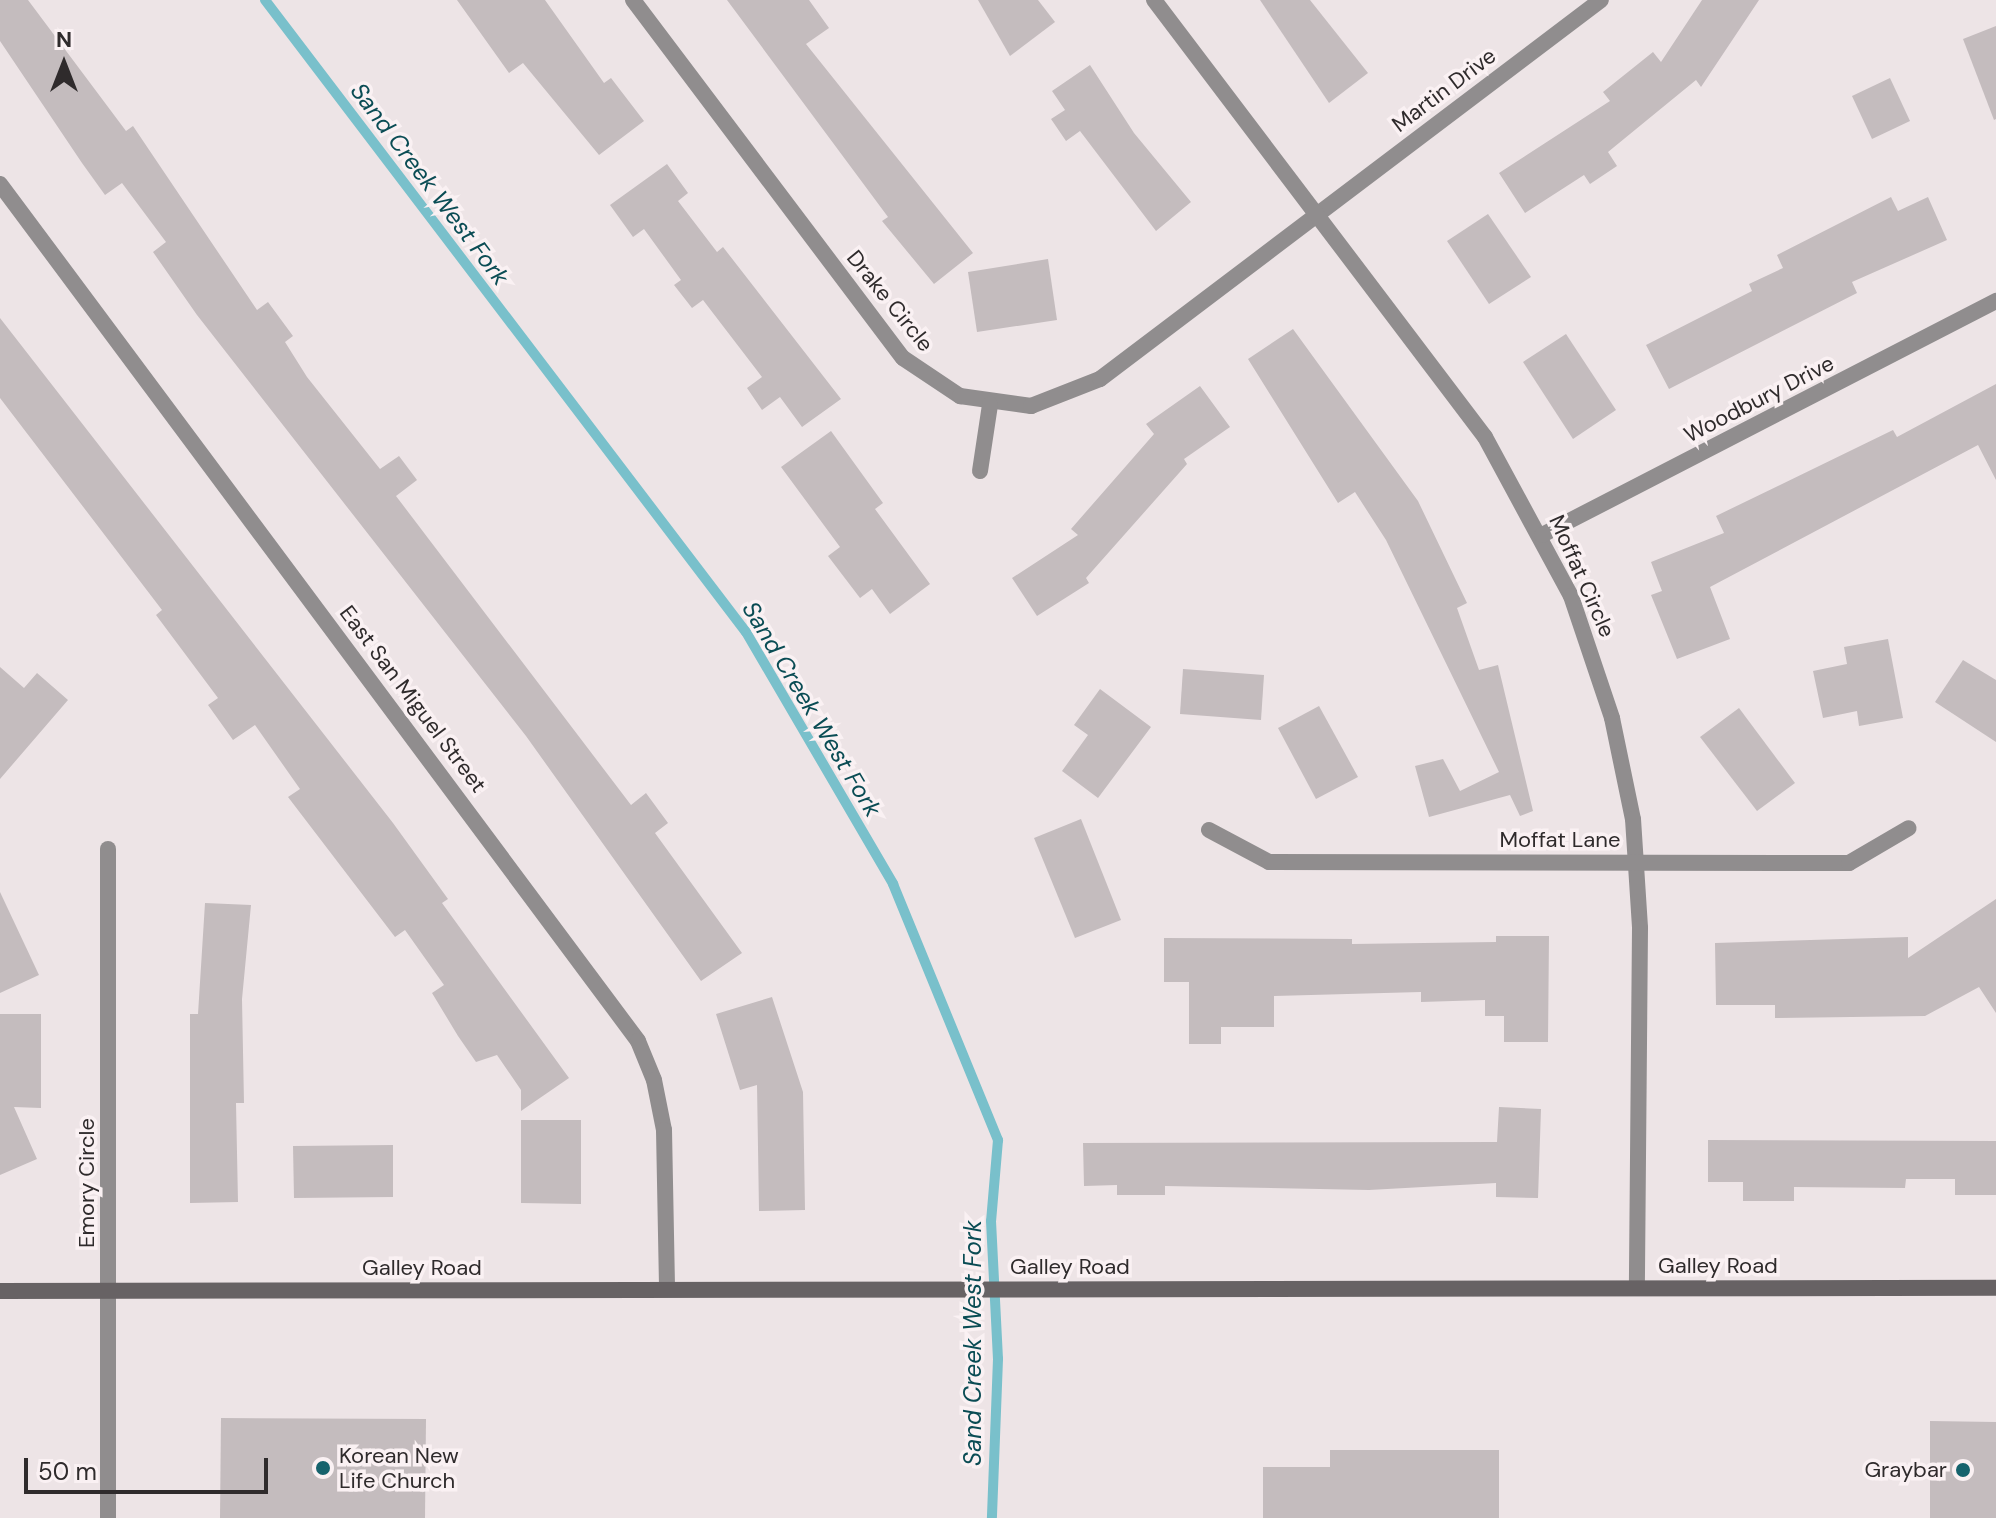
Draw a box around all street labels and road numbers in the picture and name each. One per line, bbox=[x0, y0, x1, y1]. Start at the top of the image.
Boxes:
street label: Martin Drive bbox=[1387, 42, 1501, 138]
street label: Drake Circle bbox=[841, 245, 939, 357]
street label: Woodbury Drive bbox=[1680, 350, 1838, 448]
street label: Moffat Circle bbox=[1543, 511, 1621, 641]
street label: East San Miguel Street bbox=[334, 600, 492, 798]
street label: Moffat Lane bbox=[1500, 827, 1620, 853]
street label: Emory Circle bbox=[74, 1118, 100, 1248]
street label: Galley Road bbox=[1658, 1253, 1778, 1279]
street label: Galley Road bbox=[1010, 1254, 1130, 1280]
street label: Galley Road bbox=[362, 1255, 482, 1281]

